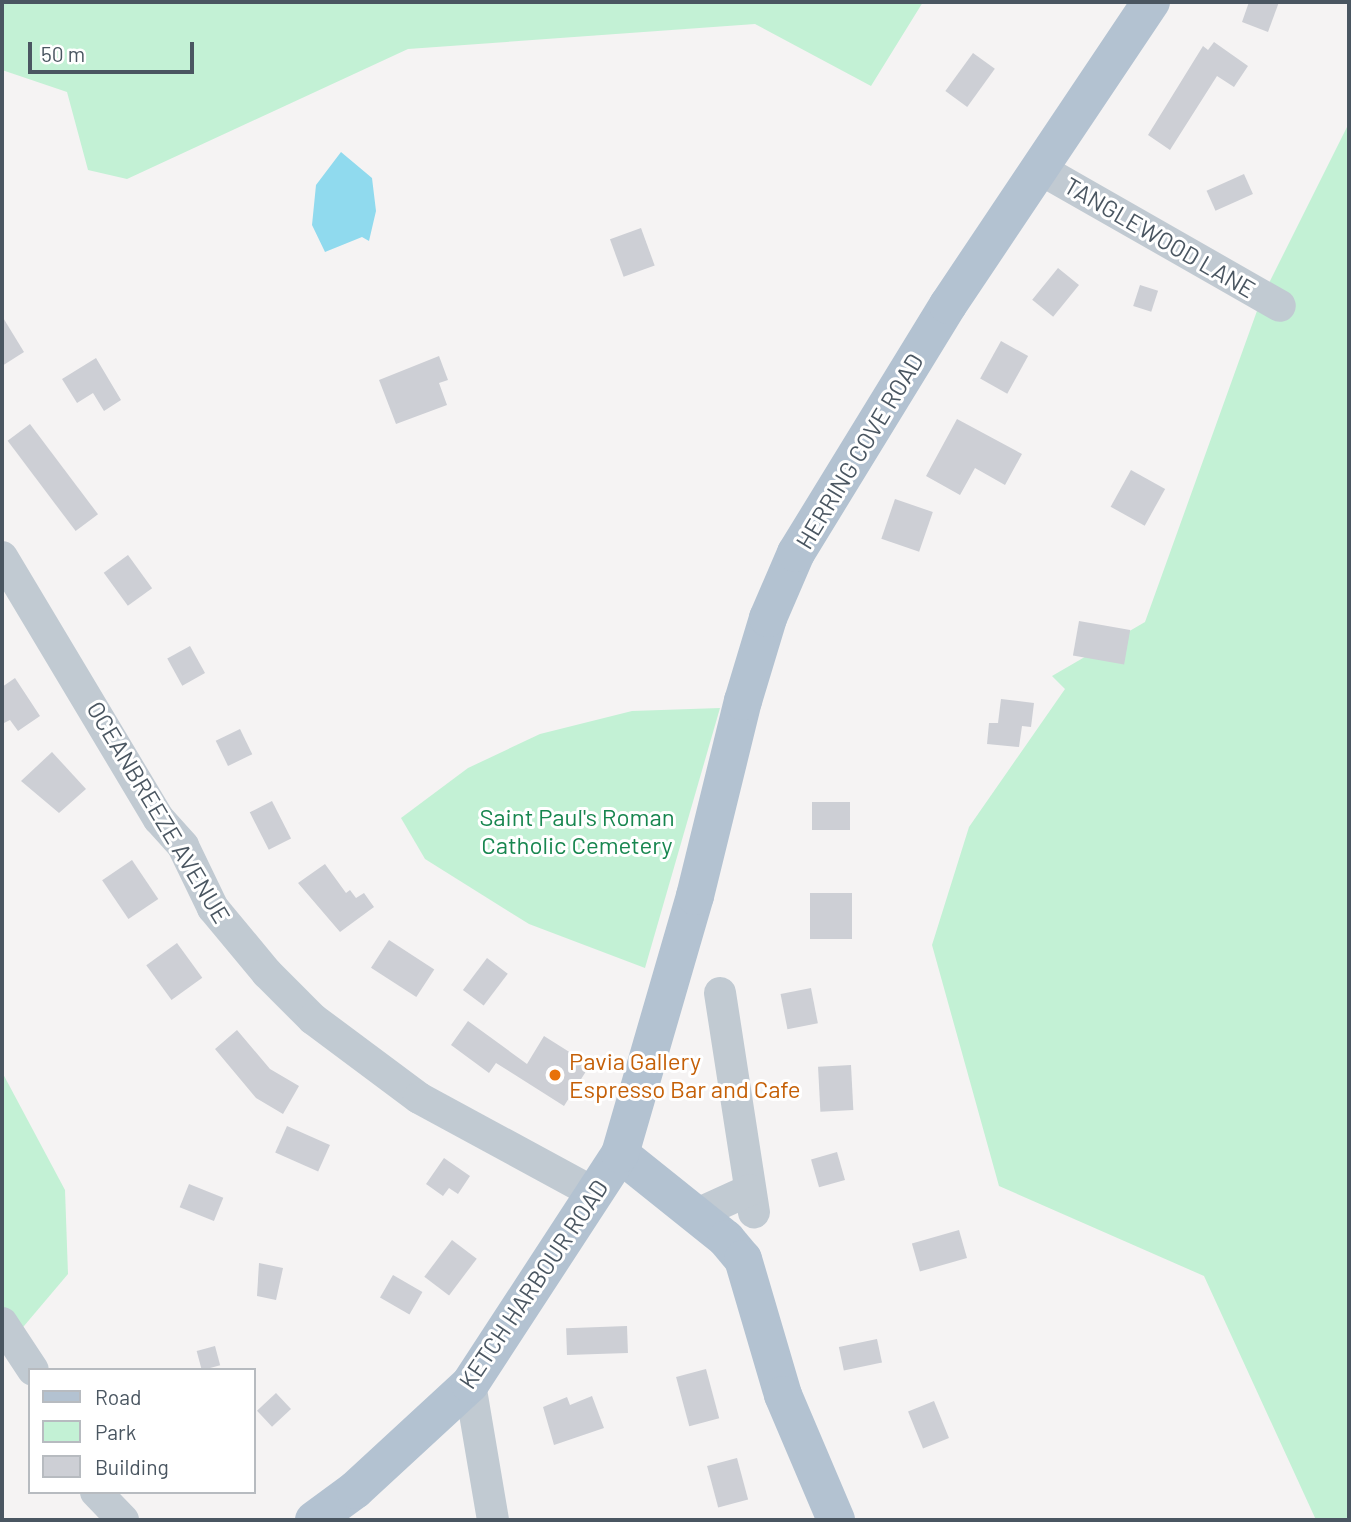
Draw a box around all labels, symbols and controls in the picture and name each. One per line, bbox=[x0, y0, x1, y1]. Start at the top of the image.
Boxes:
scale bar bbox=[32, 28, 198, 72]
text: 50 m bbox=[41, 41, 85, 66]
street label: TANGLEWOOD LANE bbox=[1059, 171, 1261, 303]
street label: HERRING COVE ROAD bbox=[789, 348, 929, 554]
street label: OCEANBREEZE AVENUE bbox=[81, 696, 237, 928]
park label: Saint Paul's Roman Catholic Cemetery bbox=[479, 803, 675, 859]
place label: Pavia Gallery Espresso Bar and Cafe bbox=[569, 1047, 801, 1103]
marker: Pavia Gallery Espresso Bar and Cafe bbox=[547, 1067, 563, 1083]
street label: KETCH HARBOUR ROAD bbox=[452, 1174, 614, 1394]
legend bbox=[28, 1368, 256, 1494]
text: Road bbox=[95, 1384, 141, 1409]
text: Park bbox=[95, 1419, 136, 1444]
text: Building bbox=[95, 1454, 169, 1479]

